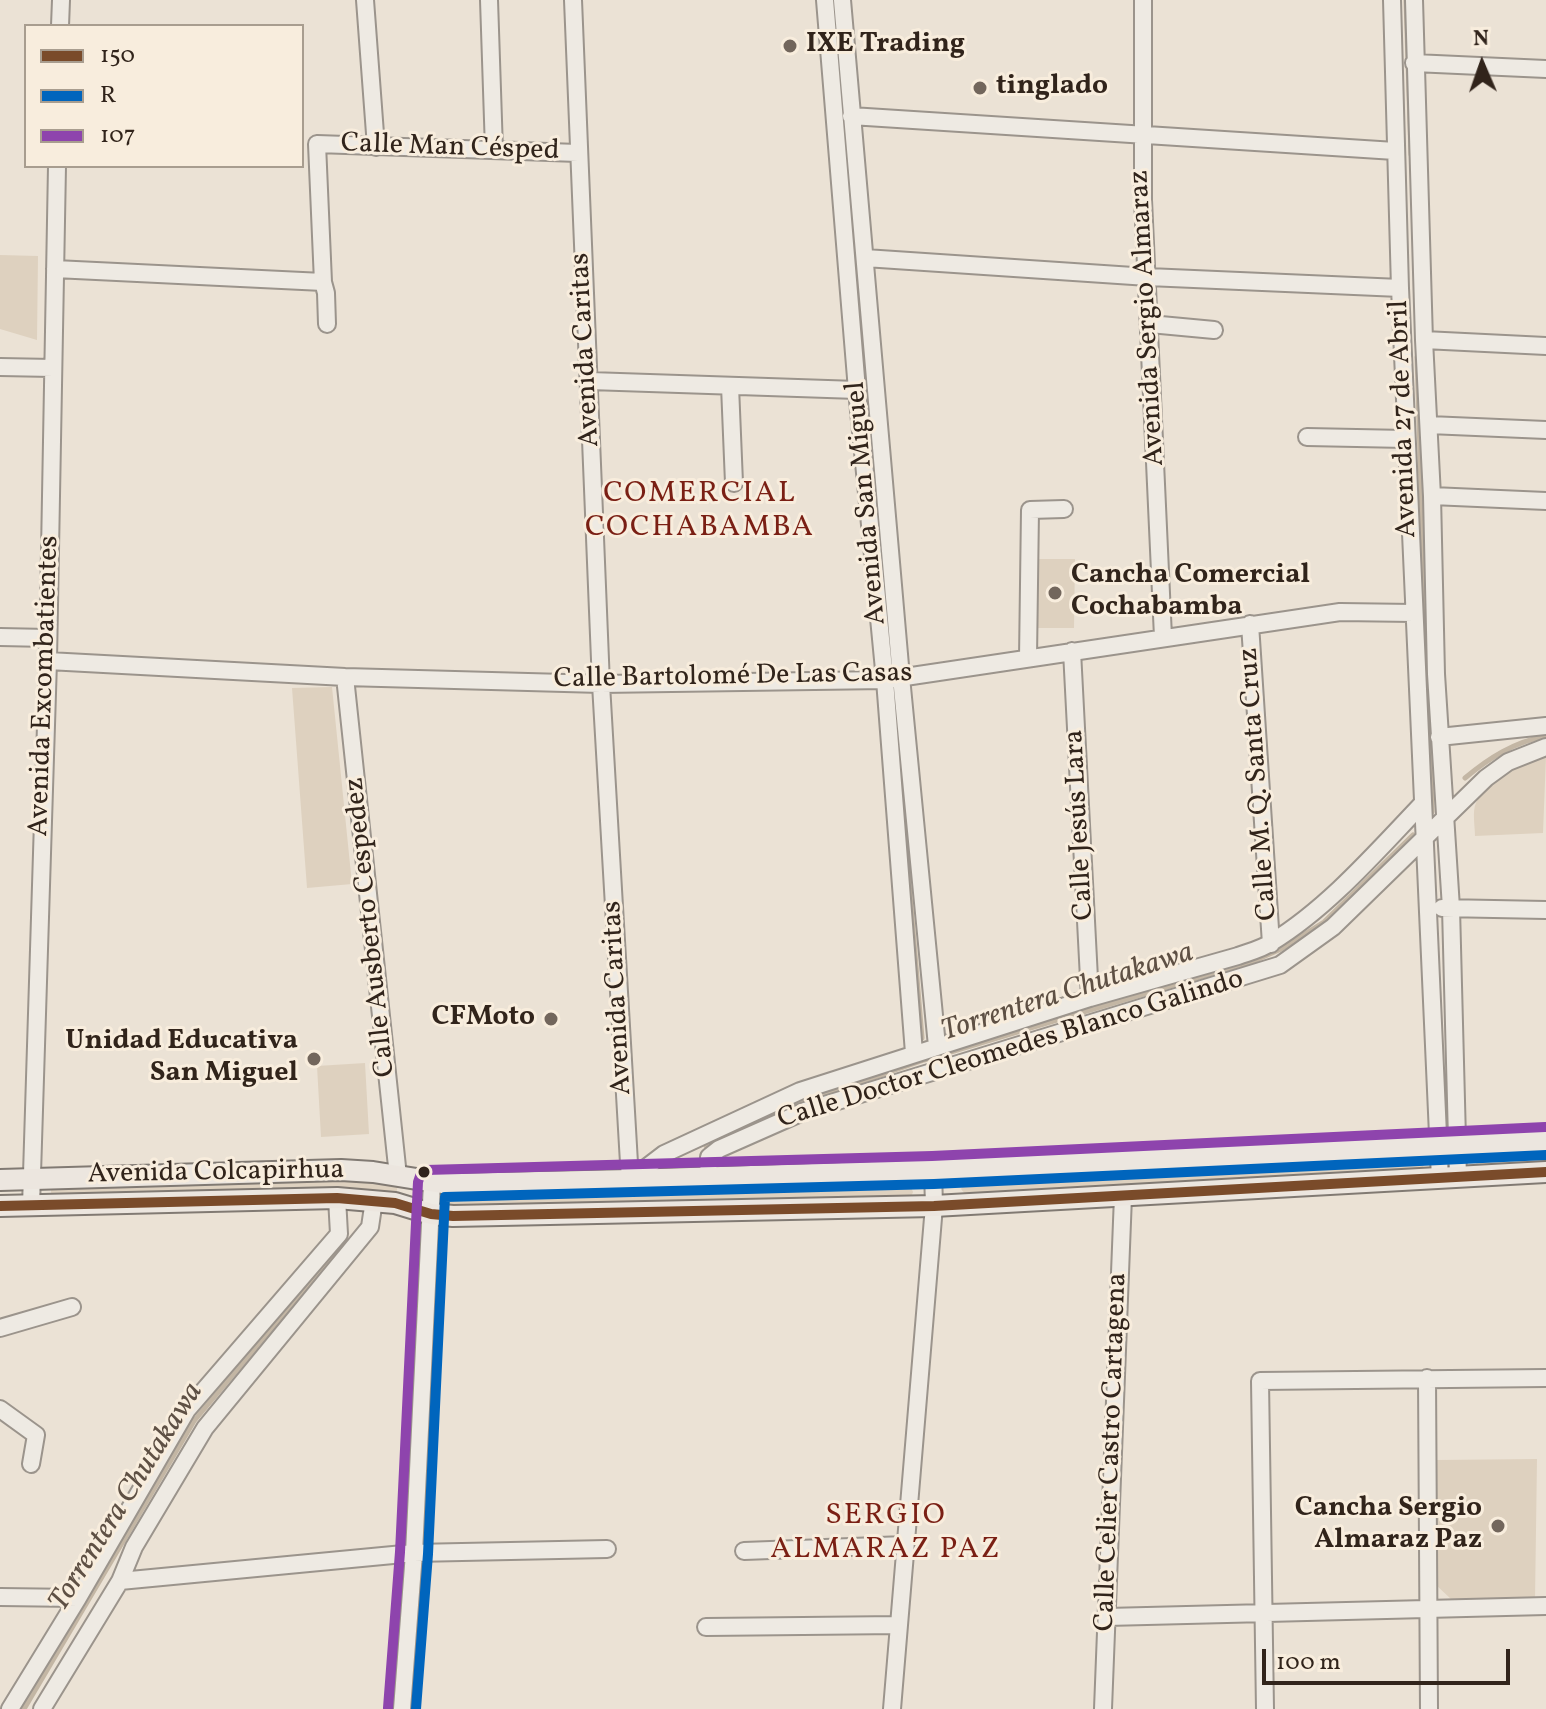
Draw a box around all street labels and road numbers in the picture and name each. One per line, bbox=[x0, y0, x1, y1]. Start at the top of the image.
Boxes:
street label: Calle Man Césped bbox=[340, 128, 560, 170]
street label: Avenida Sergio Almaraz bbox=[1124, 169, 1174, 467]
street label: Avenida Caritas bbox=[565, 252, 609, 448]
street label: Avenida 27 de Abril bbox=[1384, 299, 1426, 539]
street label: Avenida San Miguel bbox=[841, 380, 895, 626]
street label: Avenida Excombatientes bbox=[24, 535, 68, 837]
street label: Calle M. Q. Santa Cruz bbox=[1234, 646, 1286, 922]
street label: Calle Bartolomé De Las Casas bbox=[553, 658, 913, 698]
street label: Calle Jesús Lara bbox=[1059, 729, 1103, 921]
street label: Calle Ausberto Cespedez bbox=[340, 776, 404, 1078]
street label: Avenida Caritas bbox=[597, 900, 641, 1096]
street label: Calle Doctor Cleomedes Blanco Galindo bbox=[774, 964, 1248, 1138]
street label: Avenida Colcapirhua bbox=[87, 1155, 345, 1193]
street label: Calle Celier Castro Cartagena bbox=[1090, 1272, 1136, 1632]

